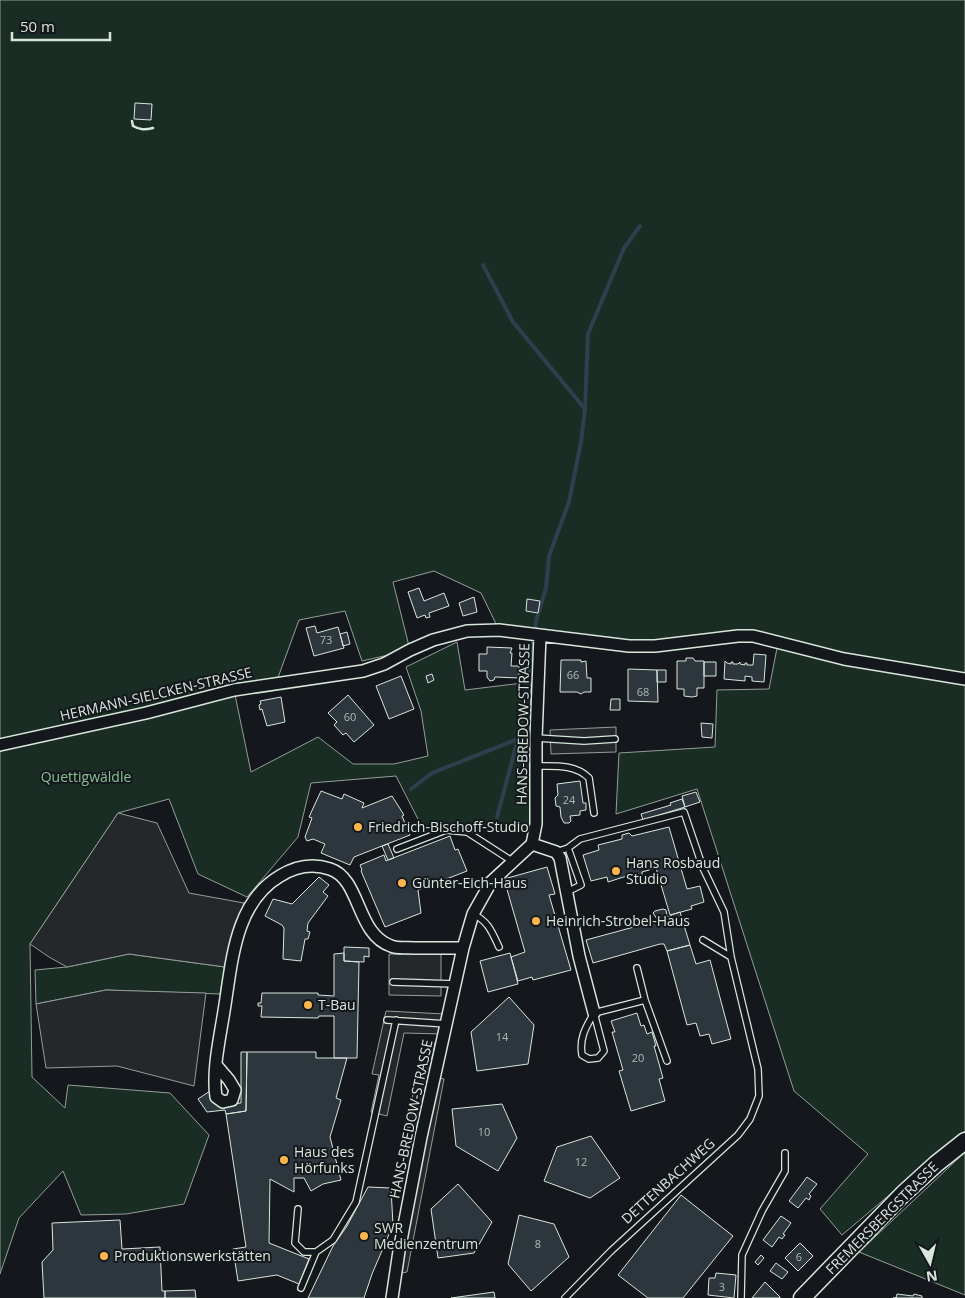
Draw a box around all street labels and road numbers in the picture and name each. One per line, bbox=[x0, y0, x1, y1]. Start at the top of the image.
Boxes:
street label: HANS-BREDOW-STRASSE bbox=[512, 643, 533, 805]
street label: HERMANN-SIELCKEN-STRASSE bbox=[58, 662, 254, 725]
street label: HANS-BREDOW-STRASSE bbox=[384, 1038, 437, 1200]
street label: DETTENBACHWEG bbox=[617, 1134, 718, 1228]
street label: FREMERSBERGSTRASSE bbox=[821, 1157, 942, 1278]

